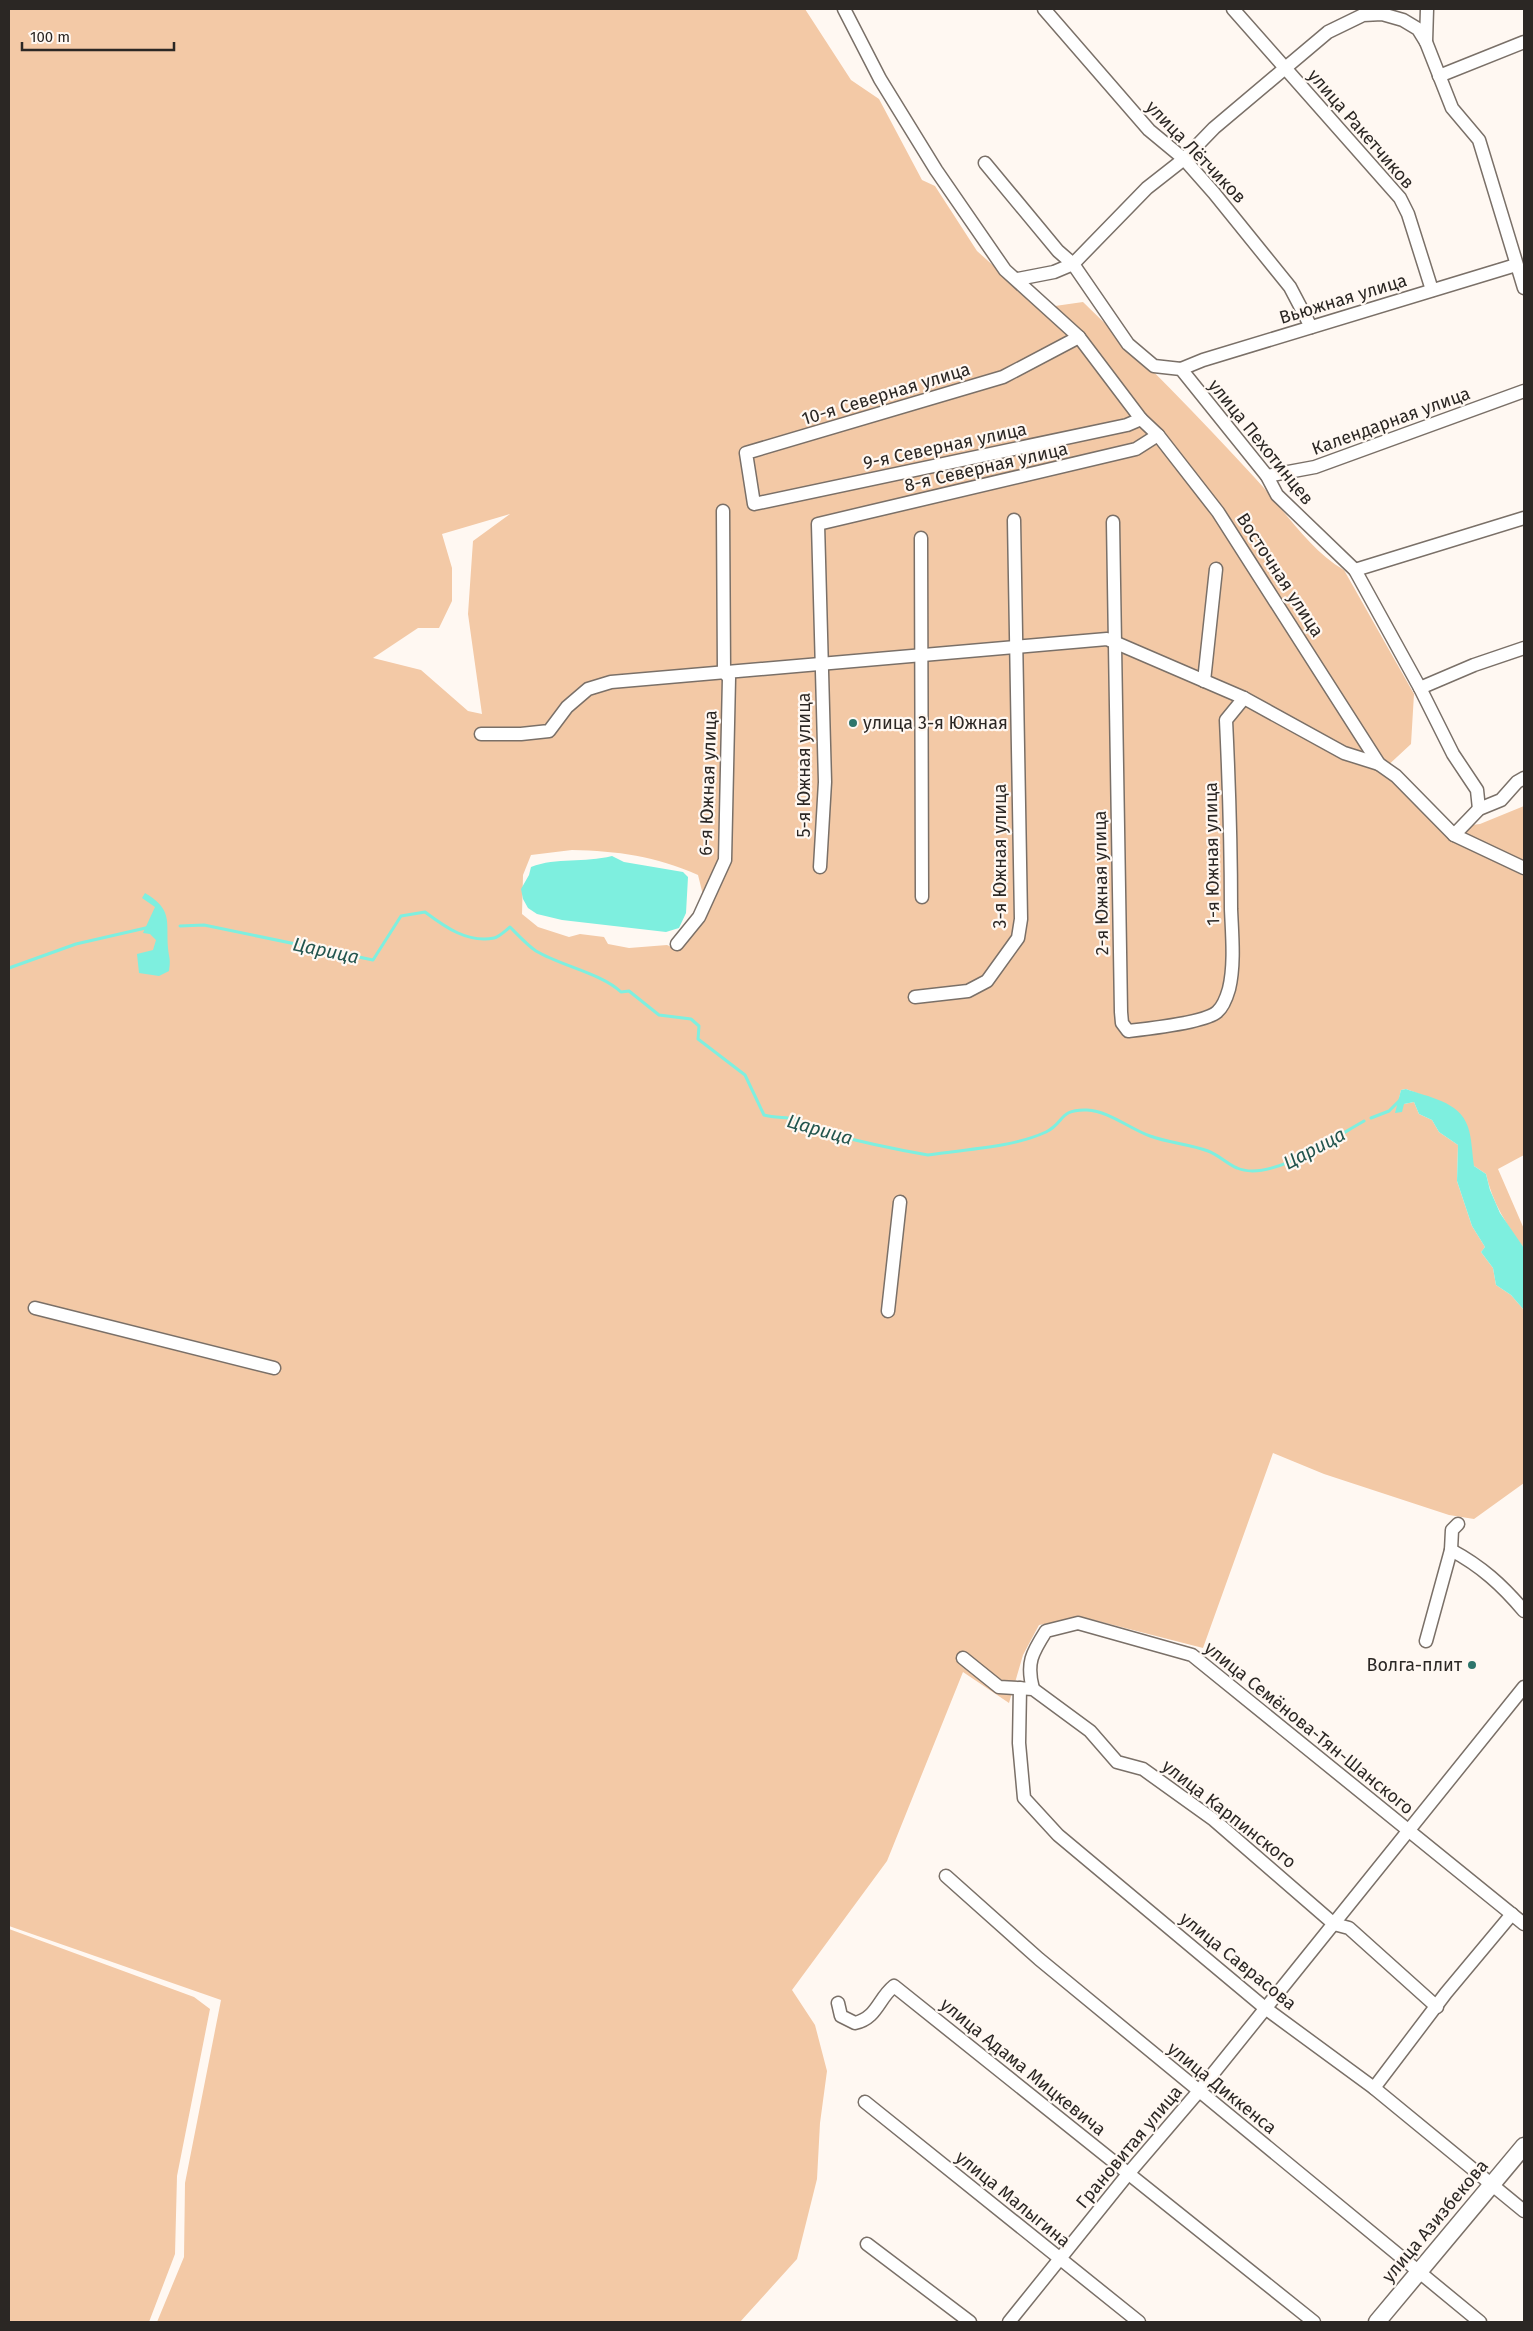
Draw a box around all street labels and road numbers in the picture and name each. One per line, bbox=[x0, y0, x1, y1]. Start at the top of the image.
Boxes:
street label: улица Ракетчиков bbox=[1303, 65, 1419, 193]
street label: улица Лётчиков bbox=[1141, 96, 1251, 208]
street label: Вьюжная улица bbox=[1276, 269, 1410, 329]
street label: 10-я Северная улица bbox=[799, 358, 973, 430]
street label: улица Пехотинцев bbox=[1204, 375, 1318, 509]
street label: Календарная улица bbox=[1309, 382, 1473, 460]
street label: 9-я Северная улица bbox=[861, 418, 1029, 474]
street label: 8-я Северная улица bbox=[902, 437, 1070, 497]
street label: Восточная улица bbox=[1232, 509, 1328, 641]
street label: 5-я Южная улица bbox=[793, 693, 815, 837]
street label: 6-я Южная улица bbox=[694, 710, 722, 856]
street label: 1-я Южная улица bbox=[1200, 782, 1224, 926]
street label: 3-я Южная улица bbox=[989, 784, 1011, 928]
street label: 2-я Южная улица bbox=[1089, 810, 1113, 956]
street label: улица Семёнова-Тян-Шанского bbox=[1200, 1637, 1418, 1819]
street label: улица Карпинского bbox=[1158, 1755, 1300, 1873]
street label: улица Саврасова bbox=[1175, 1907, 1301, 2015]
street label: улица Адама Мицкевича bbox=[936, 1993, 1110, 2141]
street label: улица Диккенса bbox=[1163, 2037, 1281, 2139]
street label: Грановитая улица bbox=[1071, 2081, 1187, 2213]
street label: улица Малыгина bbox=[951, 2146, 1075, 2252]
street label: улица Азизбекова bbox=[1377, 2155, 1493, 2287]

